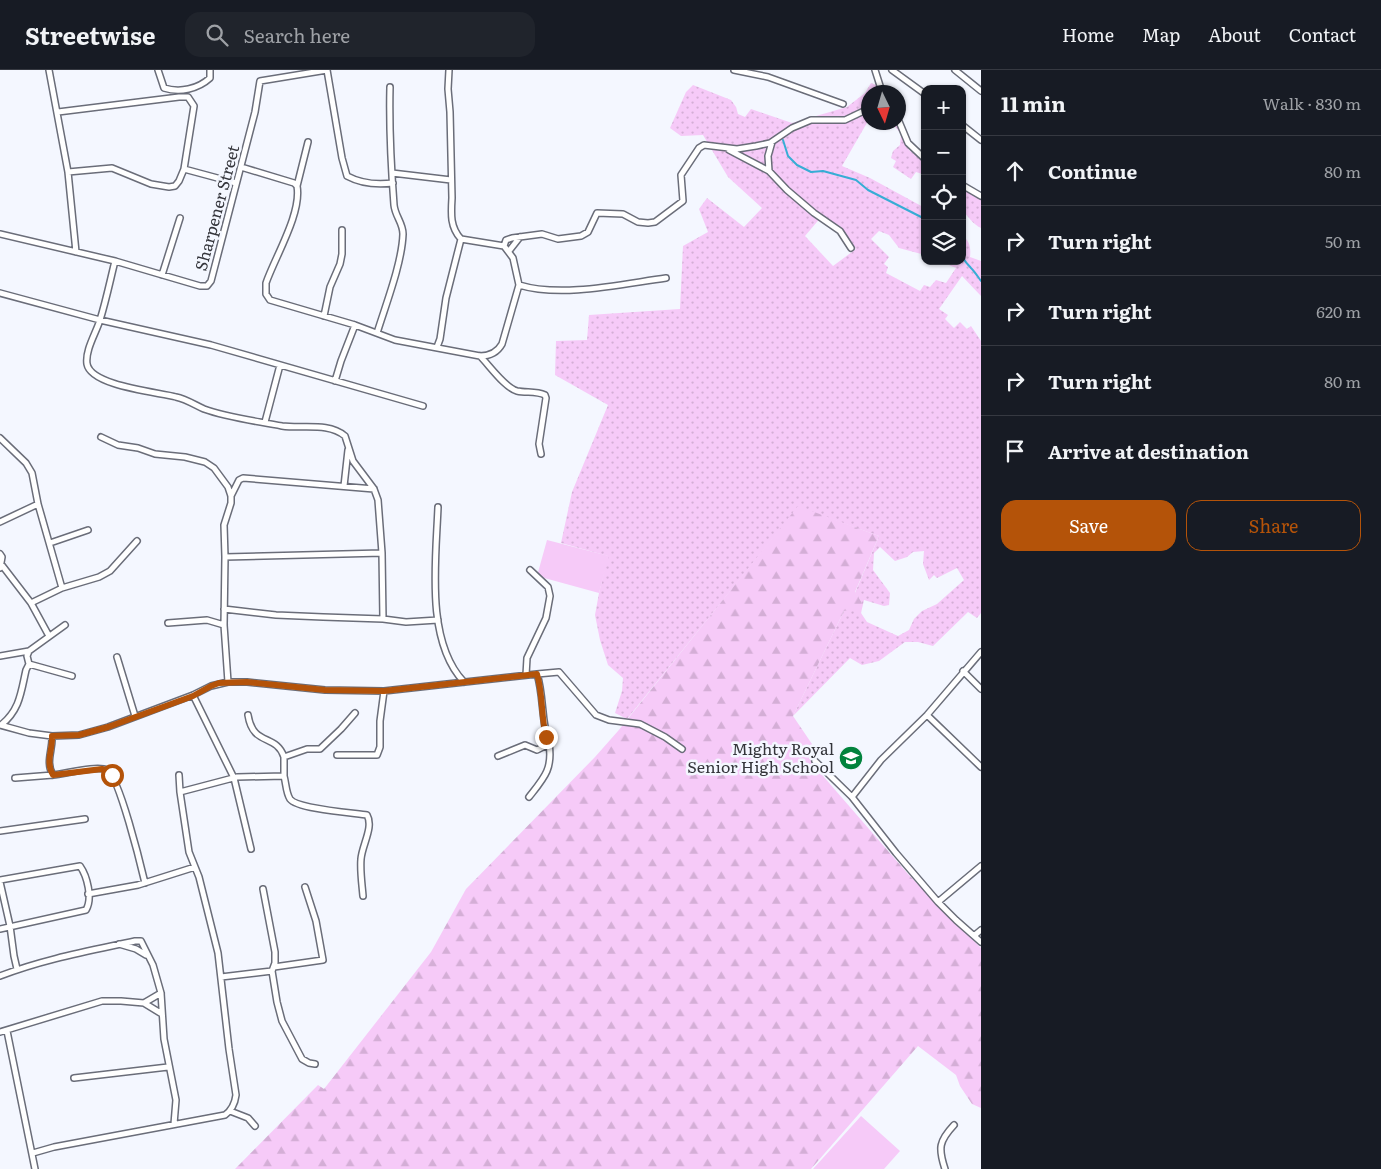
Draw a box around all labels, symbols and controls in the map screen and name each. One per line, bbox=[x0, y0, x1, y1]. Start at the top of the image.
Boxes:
search box bbox=[185, 12, 535, 57]
text: Streetwise bbox=[25, 17, 155, 52]
icon: search bbox=[203, 21, 231, 49]
text: Search here bbox=[243, 21, 350, 49]
text: Home bbox=[1062, 21, 1114, 48]
text: Map bbox=[1142, 21, 1180, 48]
text: About bbox=[1208, 21, 1261, 48]
text: Contact bbox=[1289, 21, 1356, 48]
north arrow bbox=[861, 85, 906, 130]
map controls bbox=[921, 85, 966, 265]
button: + bbox=[921, 85, 966, 130]
text: 11 min bbox=[1001, 87, 1066, 118]
text: Walk · 830 m bbox=[1263, 91, 1361, 115]
button: − bbox=[921, 130, 966, 175]
street label: Sharpener Street bbox=[188, 142, 245, 273]
icon: ahead bbox=[1001, 157, 1029, 185]
text: Continue bbox=[1048, 157, 1137, 185]
text: 80 m bbox=[1324, 159, 1361, 183]
button: locate bbox=[921, 175, 966, 220]
button: layers bbox=[921, 220, 966, 265]
icon: right bbox=[1001, 227, 1029, 255]
text: Turn right bbox=[1048, 227, 1152, 255]
text: 50 m bbox=[1325, 229, 1361, 253]
icon: right bbox=[1001, 297, 1029, 325]
text: Turn right bbox=[1048, 297, 1152, 325]
text: 620 m bbox=[1316, 299, 1361, 323]
icon: right bbox=[1001, 367, 1029, 395]
text: Turn right bbox=[1048, 367, 1152, 395]
text: 80 m bbox=[1324, 369, 1361, 393]
icon: arrive bbox=[1001, 437, 1029, 465]
text: Arrive at destination bbox=[1048, 437, 1249, 465]
button: Save bbox=[1001, 500, 1176, 551]
button: Share bbox=[1186, 500, 1361, 551]
route end bbox=[535, 726, 558, 749]
place label: Mighty Royal Senior High School bbox=[687, 736, 834, 778]
school or university icon: Mighty Royal Senior High School bbox=[838, 745, 864, 771]
route start bbox=[101, 764, 124, 787]

